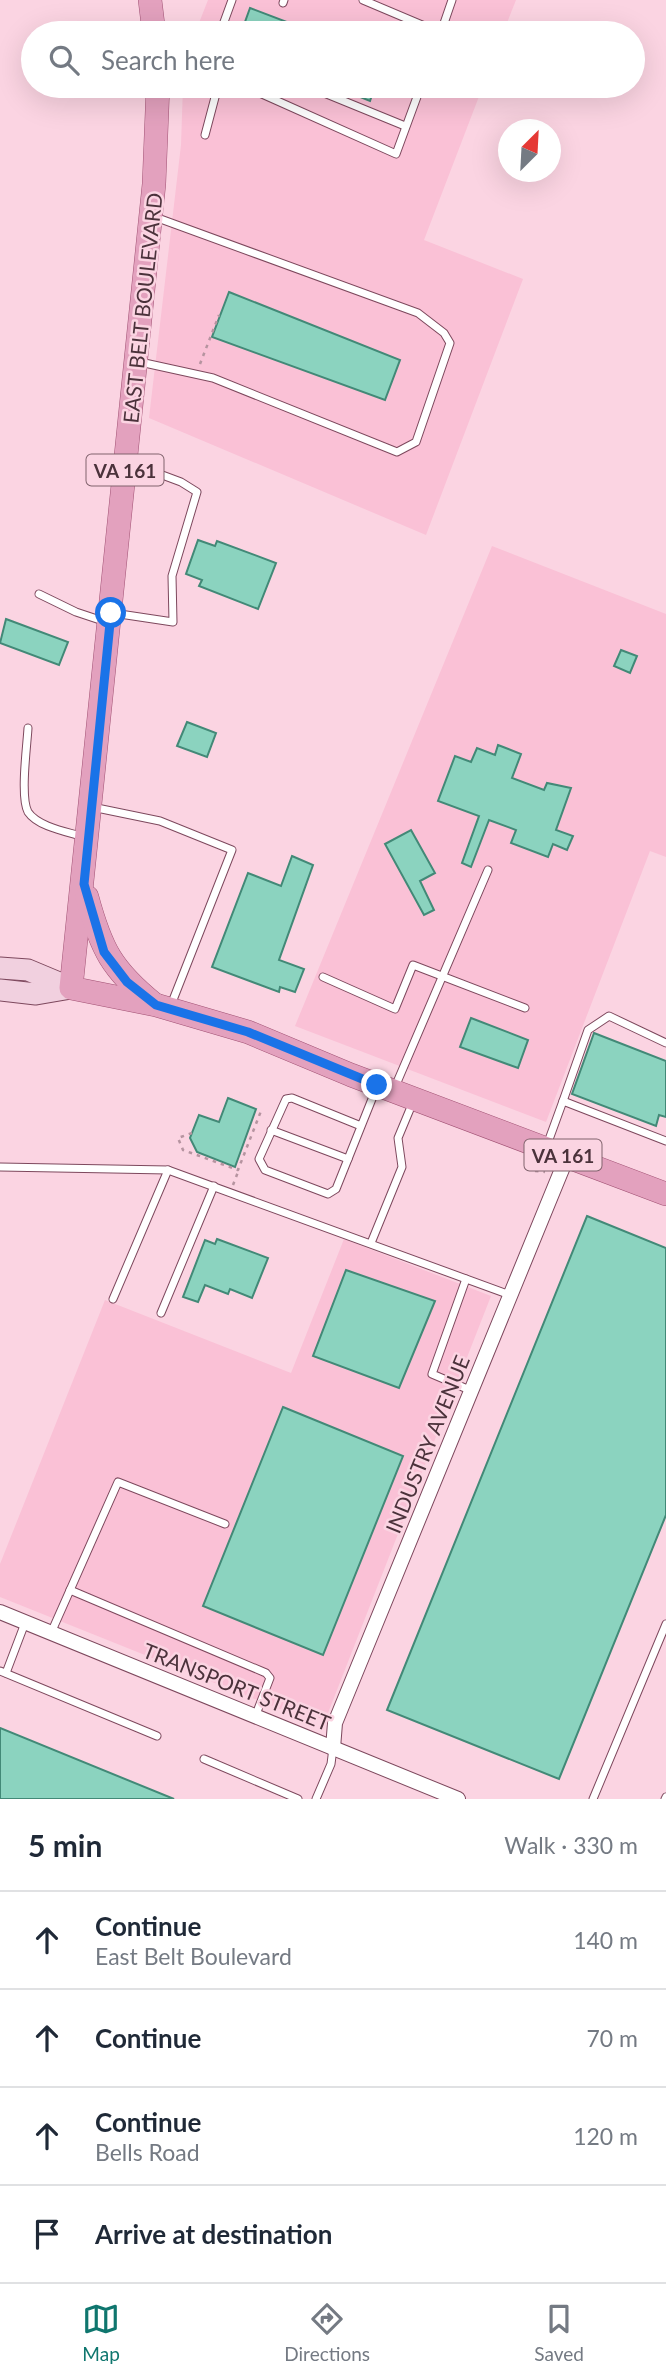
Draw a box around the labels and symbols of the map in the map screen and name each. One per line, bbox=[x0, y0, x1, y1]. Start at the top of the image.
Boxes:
north arrow bbox=[498, 119, 561, 182]
street label: EAST BELT BOULEVARD bbox=[117, 191, 167, 425]
road number: VA 161 bbox=[86, 454, 164, 485]
route start bbox=[95, 597, 126, 628]
route end bbox=[361, 1069, 392, 1100]
road number: VA 161 bbox=[524, 1140, 602, 1170]
street label: INDUSTRY AVENUE bbox=[380, 1351, 474, 1537]
street label: TRANSPORT STREET bbox=[140, 1637, 335, 1735]

